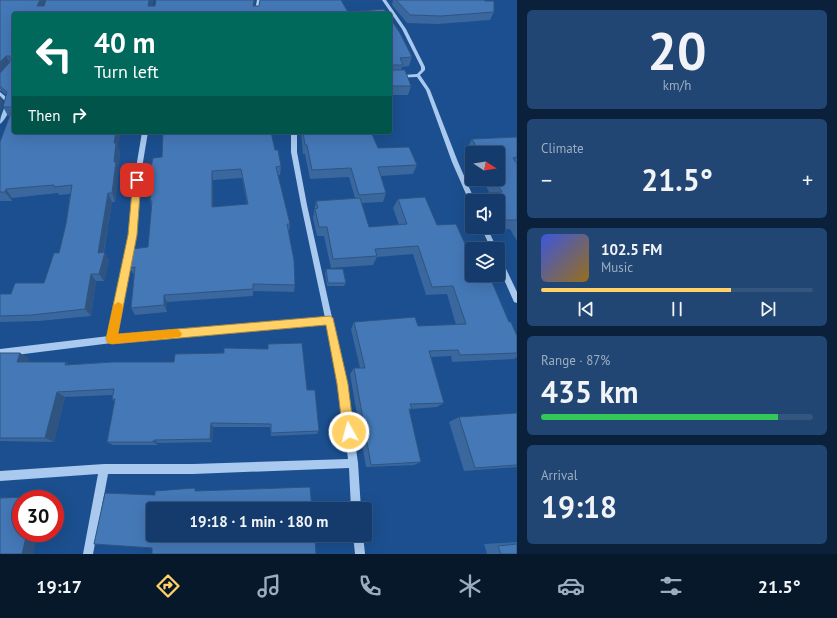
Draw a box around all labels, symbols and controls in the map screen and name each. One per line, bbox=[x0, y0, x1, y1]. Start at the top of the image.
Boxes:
text: 20 bbox=[648, 17, 706, 84]
text: 40 m bbox=[94, 24, 155, 61]
icon: left bbox=[28, 28, 80, 80]
text: Turn left bbox=[94, 60, 159, 83]
text: km/h bbox=[663, 77, 691, 94]
icon: right bbox=[68, 104, 90, 126]
text: Then bbox=[28, 106, 60, 125]
text: Climate bbox=[541, 140, 584, 157]
north arrow bbox=[465, 146, 505, 186]
map controls bbox=[465, 146, 505, 282]
text: 21.5° bbox=[641, 160, 713, 199]
pin bbox=[120, 163, 154, 197]
text: − bbox=[541, 166, 552, 194]
text: + bbox=[802, 166, 813, 194]
icon: arrive bbox=[126, 169, 148, 191]
button: sound bbox=[465, 194, 505, 234]
text: 102.5 FM bbox=[601, 240, 662, 259]
button: layers bbox=[465, 242, 505, 282]
text: Music bbox=[601, 259, 633, 276]
icon: previous bbox=[575, 298, 597, 320]
icon: pause bbox=[666, 298, 688, 320]
icon: next bbox=[757, 298, 779, 320]
text: Range · 87% bbox=[541, 352, 610, 369]
text: 435 km bbox=[541, 372, 639, 411]
position arrow bbox=[328, 411, 370, 453]
text: Arrival bbox=[541, 467, 577, 484]
text: 19:18 bbox=[541, 487, 617, 526]
speed limit sign: 30 bbox=[12, 490, 64, 542]
text: 19:18 · 1 min · 180 m bbox=[190, 512, 328, 531]
icon: directions bbox=[154, 572, 182, 600]
icon: music bbox=[255, 572, 283, 600]
icon: phone bbox=[356, 572, 384, 600]
icon: climate bbox=[456, 572, 484, 600]
icon: car bbox=[557, 572, 585, 600]
icon: filters bbox=[657, 572, 685, 600]
text: 19:17 bbox=[36, 575, 82, 598]
text: 21.5° bbox=[758, 575, 801, 598]

